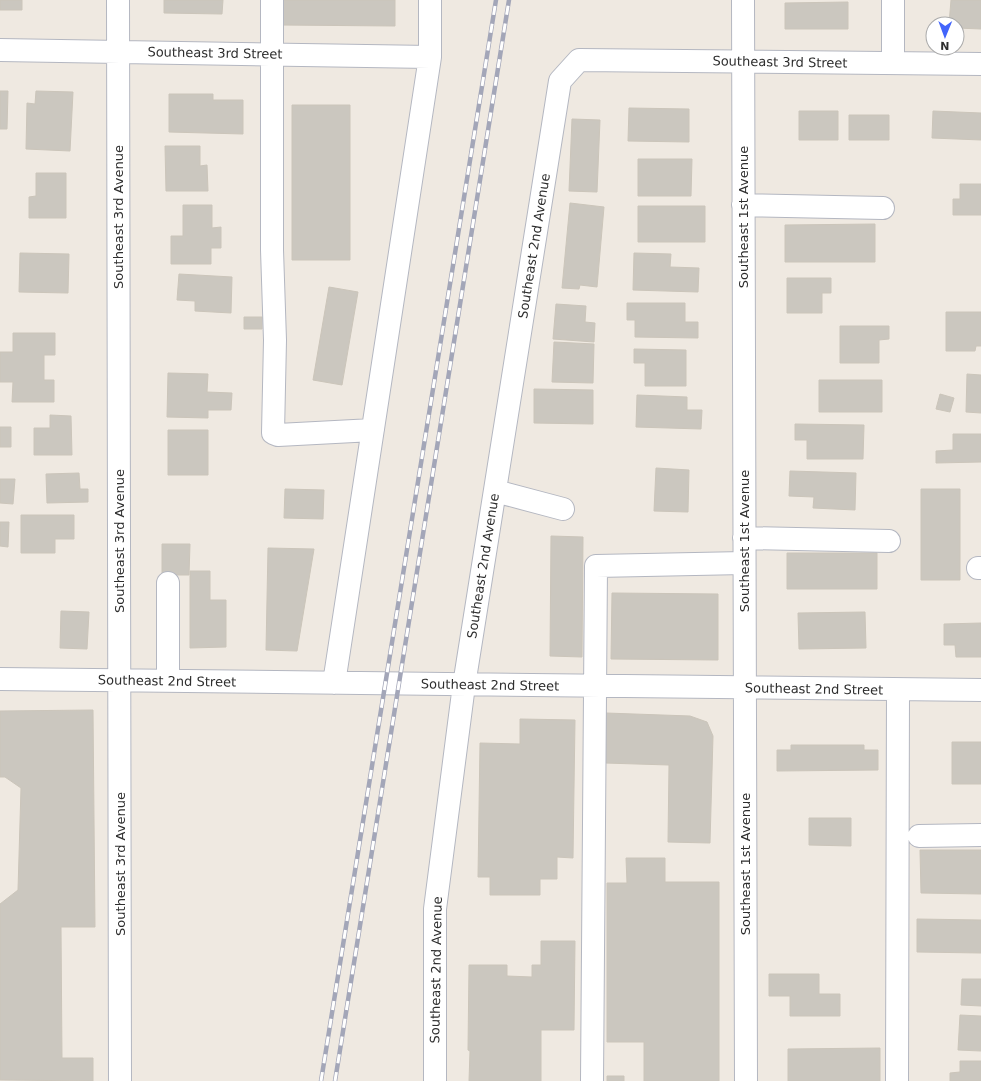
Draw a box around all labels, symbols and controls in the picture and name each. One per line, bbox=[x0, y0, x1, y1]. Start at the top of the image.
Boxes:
north arrow bbox=[925, 16, 965, 56]
text: N bbox=[940, 39, 950, 52]
street label: Southeast 3rd Street bbox=[147, 44, 283, 62]
street label: Southeast 3rd Street bbox=[712, 53, 848, 71]
street label: Southeast 3rd Avenue bbox=[111, 145, 126, 289]
street label: Southeast 1st Avenue bbox=[736, 146, 751, 288]
street label: Southeast 2nd Avenue bbox=[515, 172, 553, 320]
street label: Southeast 3rd Avenue bbox=[112, 469, 127, 613]
street label: Southeast 1st Avenue bbox=[737, 470, 752, 612]
street label: Southeast 2nd Avenue bbox=[464, 492, 502, 640]
street label: Southeast 2nd Street bbox=[98, 672, 236, 690]
street label: Southeast 2nd Street bbox=[421, 676, 559, 694]
street label: Southeast 2nd Street bbox=[745, 680, 883, 698]
street label: Southeast 3rd Avenue bbox=[113, 792, 128, 936]
street label: Southeast 1st Avenue bbox=[738, 793, 753, 935]
street label: Southeast 2nd Avenue bbox=[427, 896, 445, 1044]

